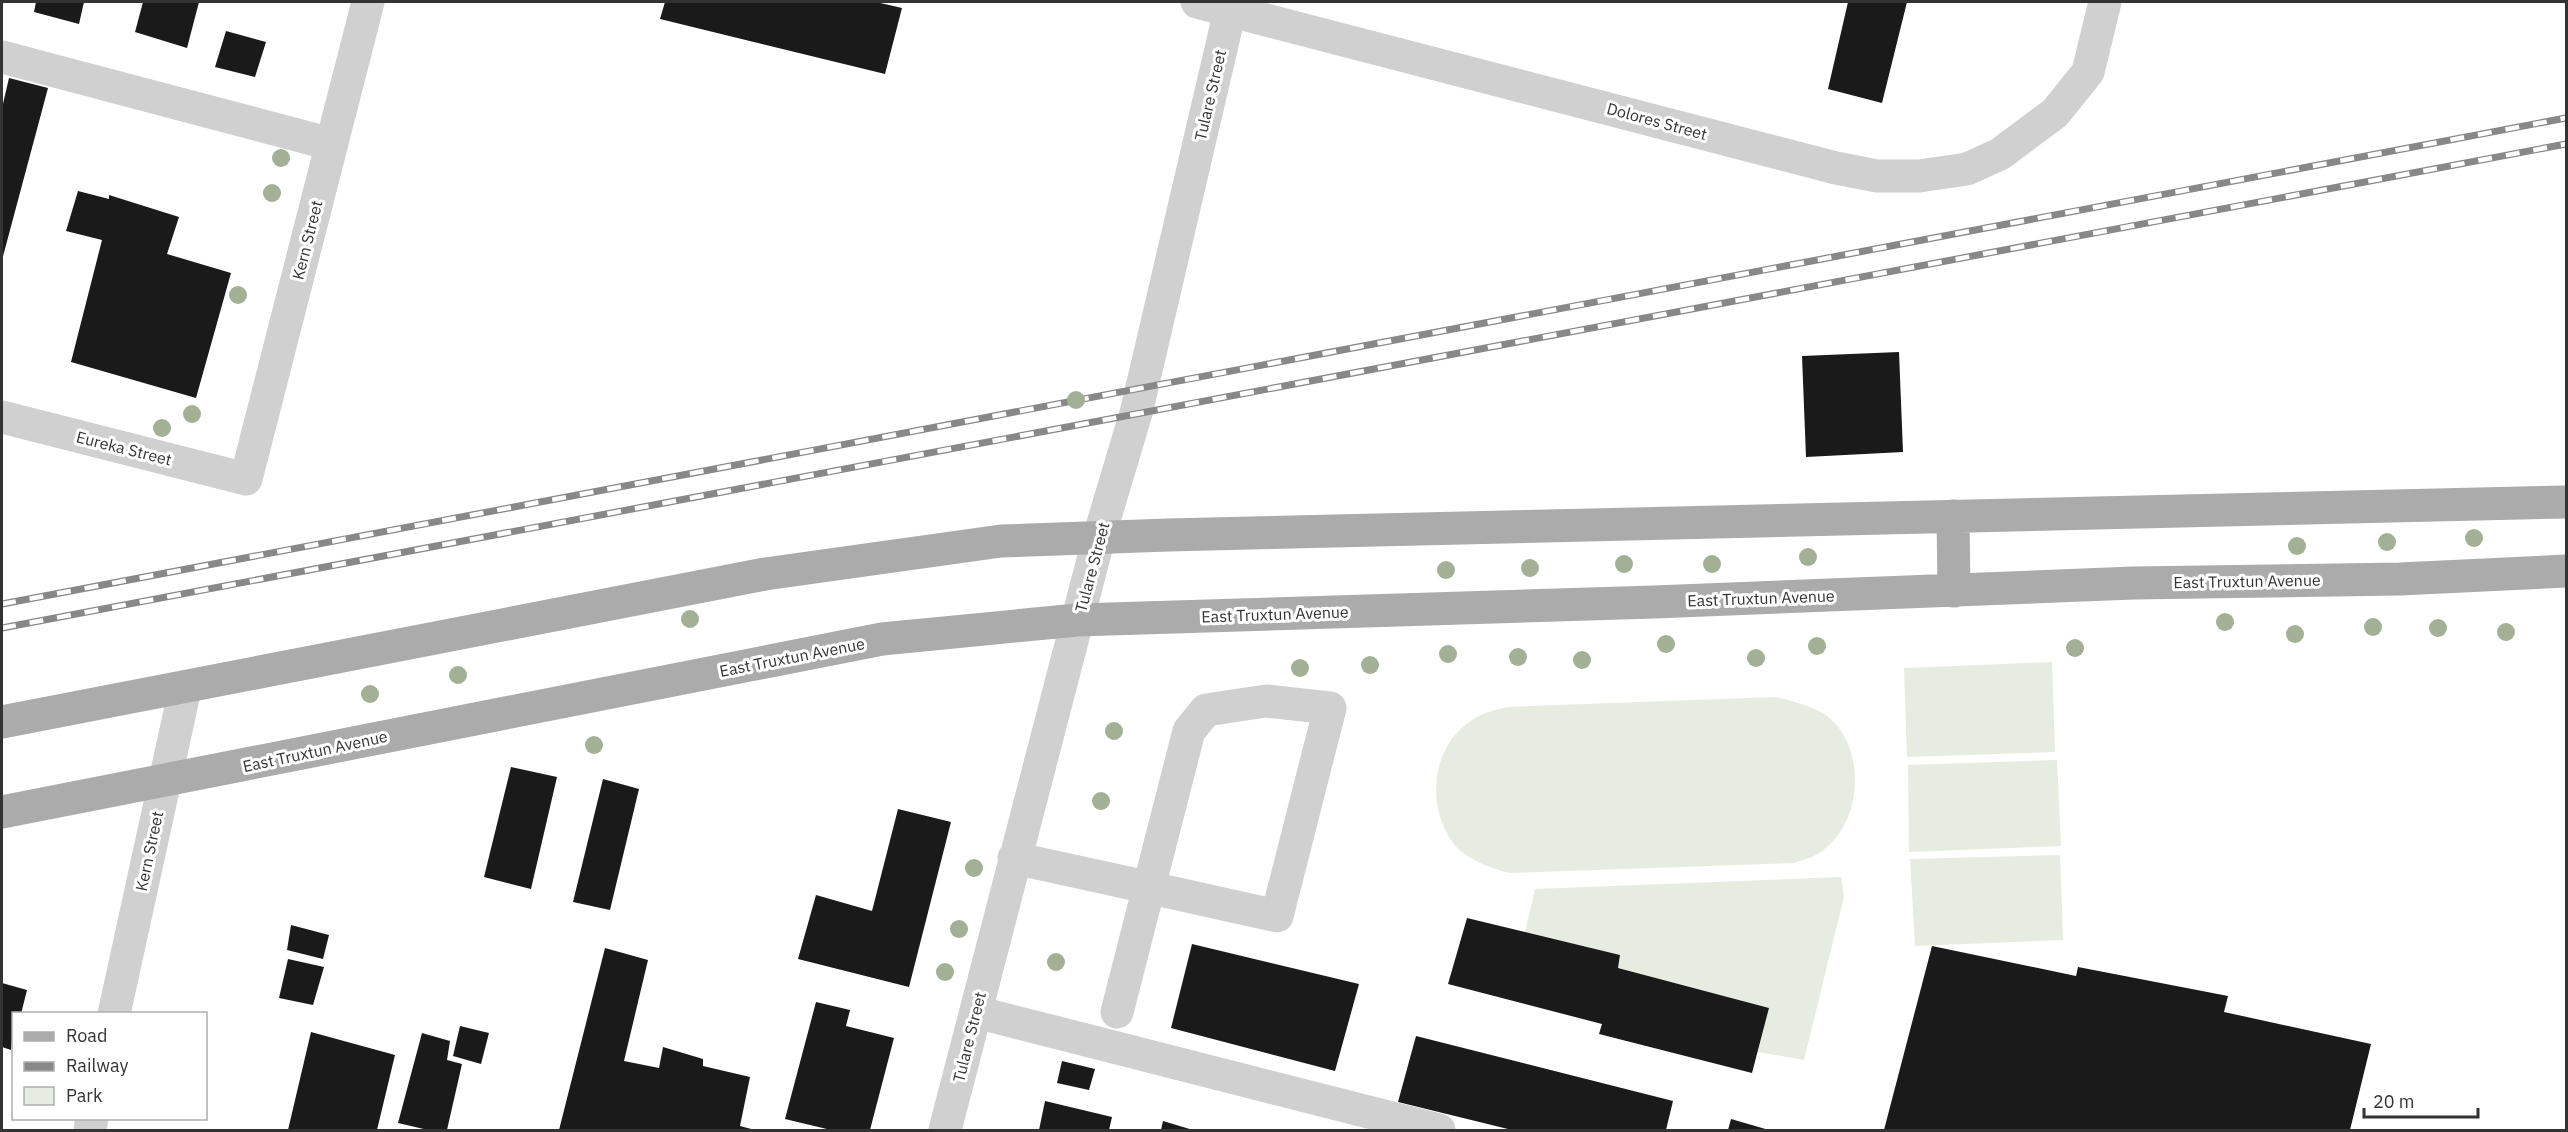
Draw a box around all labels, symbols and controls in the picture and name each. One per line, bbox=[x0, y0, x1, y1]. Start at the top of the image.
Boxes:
street label: Tulare Street bbox=[1190, 48, 1230, 142]
street label: Dolores Street bbox=[1605, 98, 1709, 144]
street label: Kern Street bbox=[287, 198, 327, 282]
street label: Eureka Street bbox=[74, 426, 174, 470]
street label: Tulare Street bbox=[1070, 520, 1114, 614]
street label: East Truxtun Avenue bbox=[2173, 570, 2321, 592]
street label: East Truxtun Avenue bbox=[1687, 585, 1835, 611]
street label: East Truxtun Avenue bbox=[1201, 601, 1349, 627]
street label: East Truxtun Avenue bbox=[718, 633, 866, 681]
street label: East Truxtun Avenue bbox=[241, 726, 389, 776]
street label: Kern Street bbox=[131, 809, 167, 893]
street label: Tulare Street bbox=[948, 990, 990, 1084]
legend bbox=[12, 1012, 207, 1120]
text: Road bbox=[66, 1024, 107, 1047]
text: Railway bbox=[66, 1054, 128, 1077]
scale bar bbox=[2364, 1081, 2478, 1119]
text: Park bbox=[66, 1084, 103, 1107]
text: 20 m bbox=[2373, 1090, 2415, 1113]

